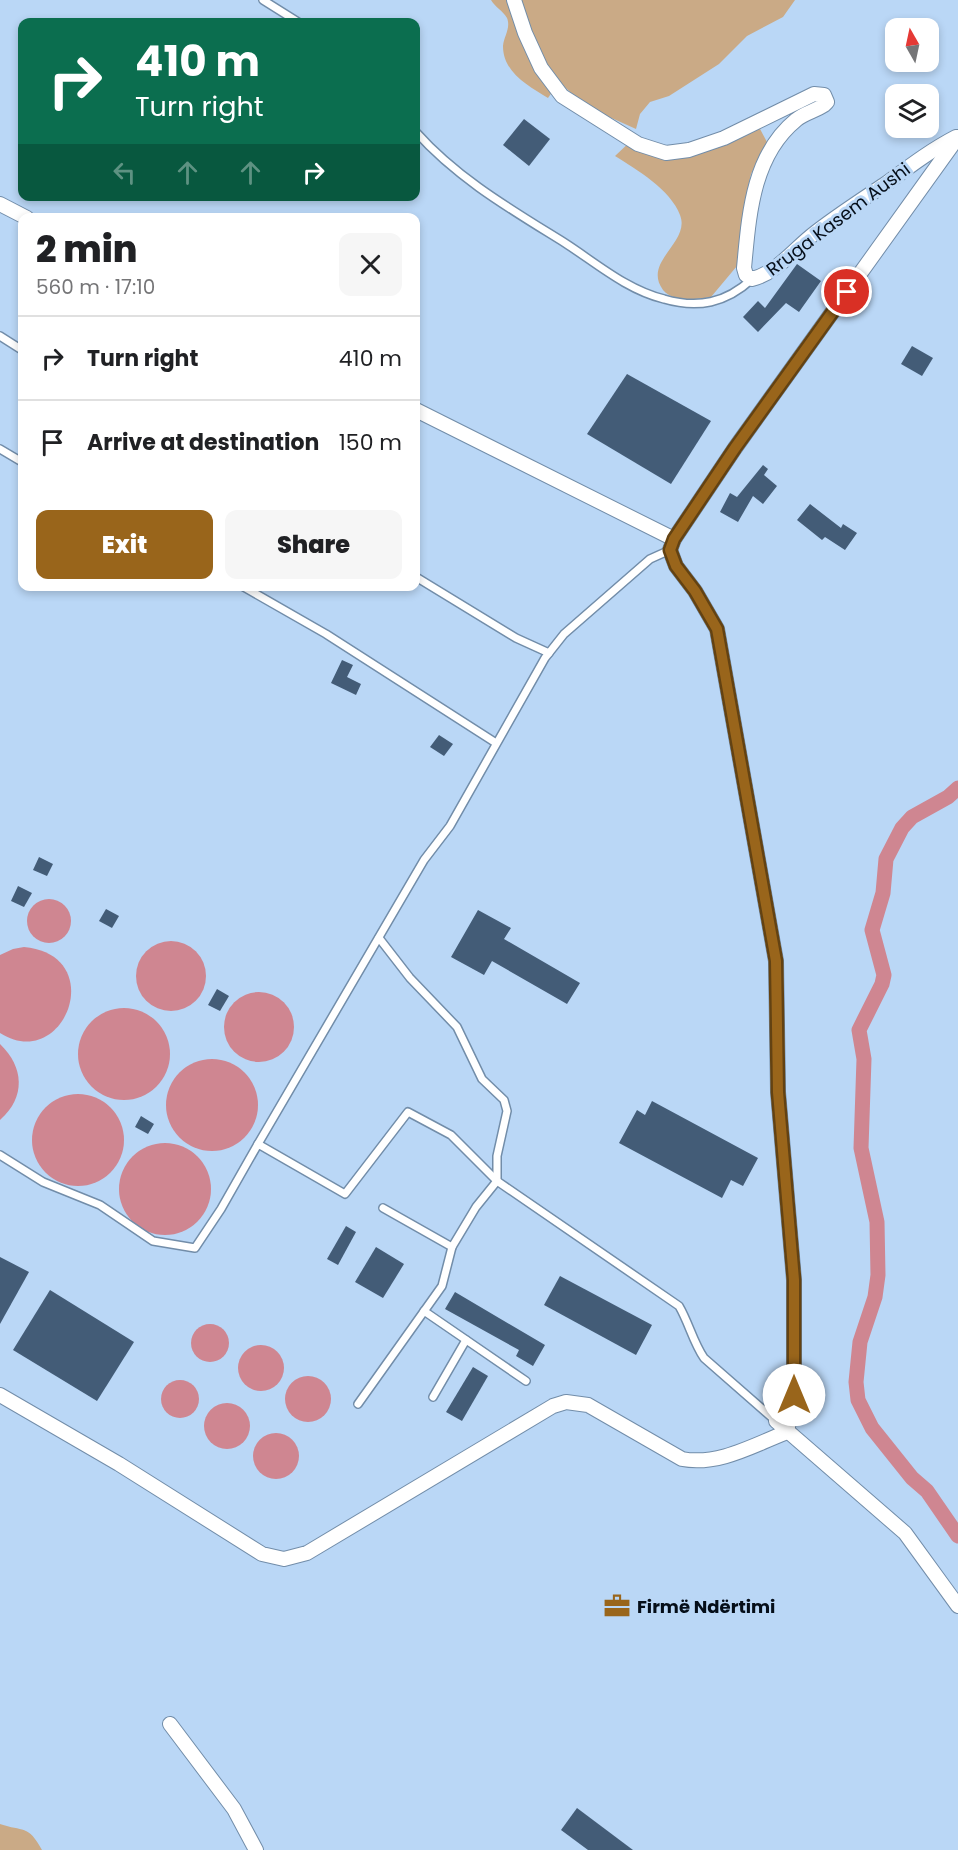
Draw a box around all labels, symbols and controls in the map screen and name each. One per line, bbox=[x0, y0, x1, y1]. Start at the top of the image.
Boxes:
north arrow bbox=[885, 18, 939, 72]
map controls bbox=[885, 18, 939, 138]
text: 410 m bbox=[135, 32, 260, 91]
icon: right bbox=[36, 42, 114, 120]
button: layers bbox=[885, 84, 939, 138]
text: Turn right bbox=[135, 88, 264, 125]
icon: left bbox=[108, 156, 141, 189]
icon: ahead bbox=[171, 156, 204, 189]
icon: ahead bbox=[234, 156, 267, 189]
icon: right bbox=[297, 156, 330, 189]
street label: Rruga Kasem Aushi bbox=[761, 157, 915, 281]
text: 2 min bbox=[36, 224, 138, 275]
button: close bbox=[339, 233, 402, 296]
pin bbox=[821, 266, 872, 317]
text: 560 m · 17:10 bbox=[36, 273, 155, 301]
icon: arrive bbox=[830, 275, 863, 308]
icon: right bbox=[36, 342, 69, 375]
text: Turn right bbox=[87, 343, 198, 374]
text: 410 m bbox=[339, 343, 402, 374]
icon: arrive bbox=[36, 426, 69, 459]
text: Arrive at destination bbox=[87, 427, 319, 458]
text: 150 m bbox=[339, 427, 402, 458]
button: Exit bbox=[36, 510, 213, 579]
button: Share bbox=[225, 510, 402, 579]
position arrow bbox=[762, 1363, 826, 1427]
office icon: Firmë Ndërtimi bbox=[602, 1591, 632, 1621]
place label: Firmë Ndërtimi bbox=[637, 1594, 775, 1619]

